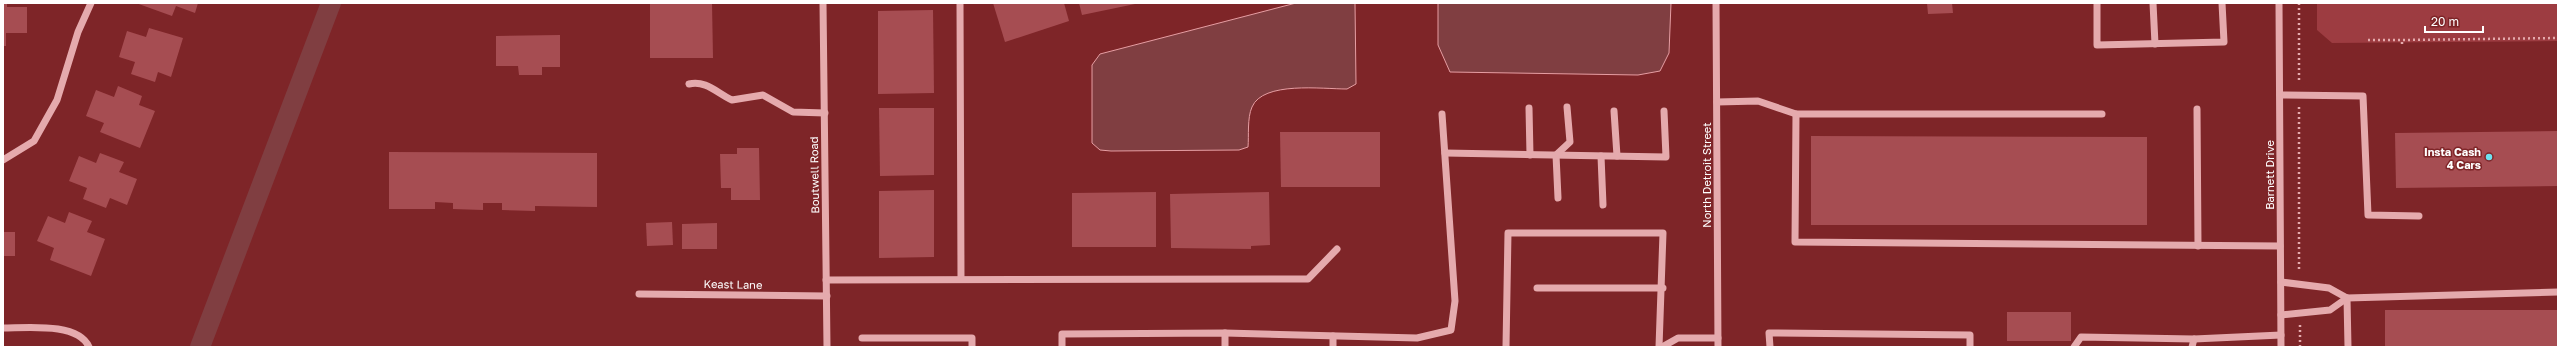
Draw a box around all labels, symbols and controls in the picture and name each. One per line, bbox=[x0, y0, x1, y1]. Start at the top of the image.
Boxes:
scale bar bbox=[2425, 8, 2483, 34]
text: 20 m bbox=[2431, 14, 2459, 29]
street label: North Detroit Street bbox=[1700, 122, 1713, 228]
street label: Boutwell Road bbox=[807, 136, 821, 214]
street label: Barnett Drive bbox=[2263, 140, 2276, 210]
place label: Insta Cash 4 Cars bbox=[2424, 145, 2481, 171]
marker: Insta Cash 4 Cars bbox=[2484, 152, 2494, 162]
street label: Keast Lane bbox=[704, 277, 762, 291]

